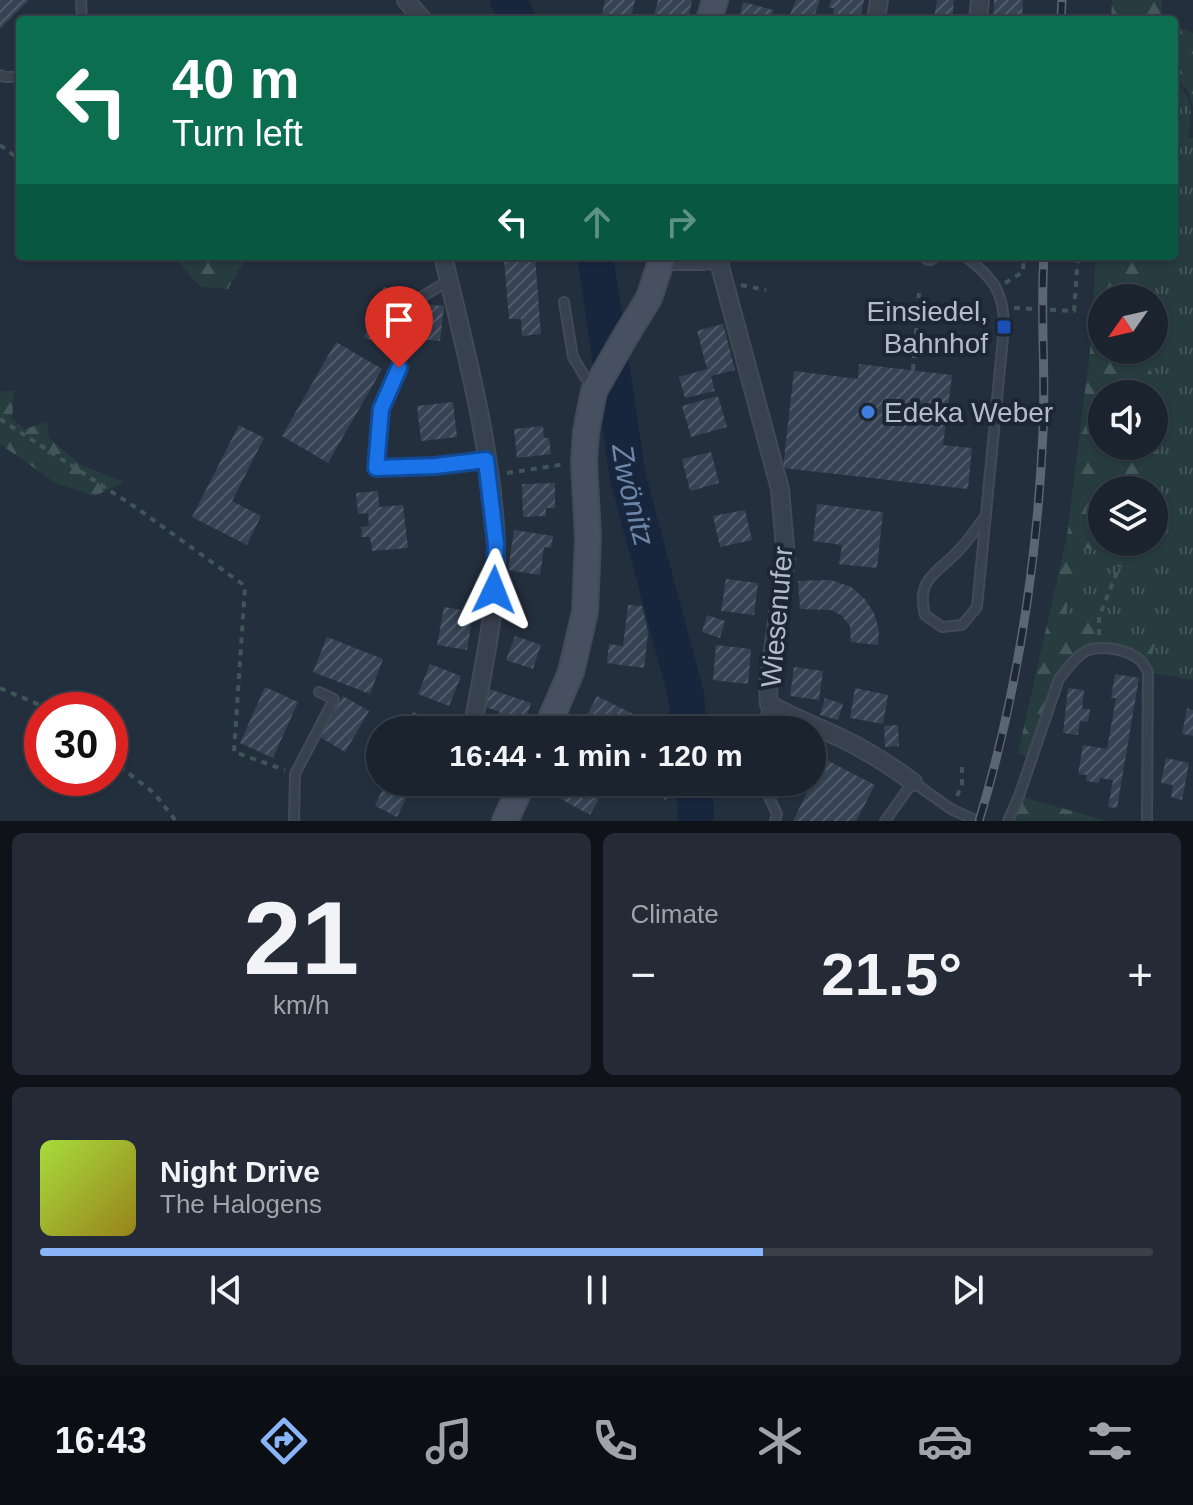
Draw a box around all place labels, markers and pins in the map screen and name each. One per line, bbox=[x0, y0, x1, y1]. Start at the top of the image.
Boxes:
pin bbox=[365, 286, 433, 368]
place label: Einsiedel, Bahnhof bbox=[867, 296, 988, 359]
marker: Einsiedel, Bahnhof bbox=[995, 318, 1013, 336]
place label: Edeka Weber bbox=[884, 397, 1053, 428]
marker: Edeka Weber bbox=[859, 403, 877, 421]

